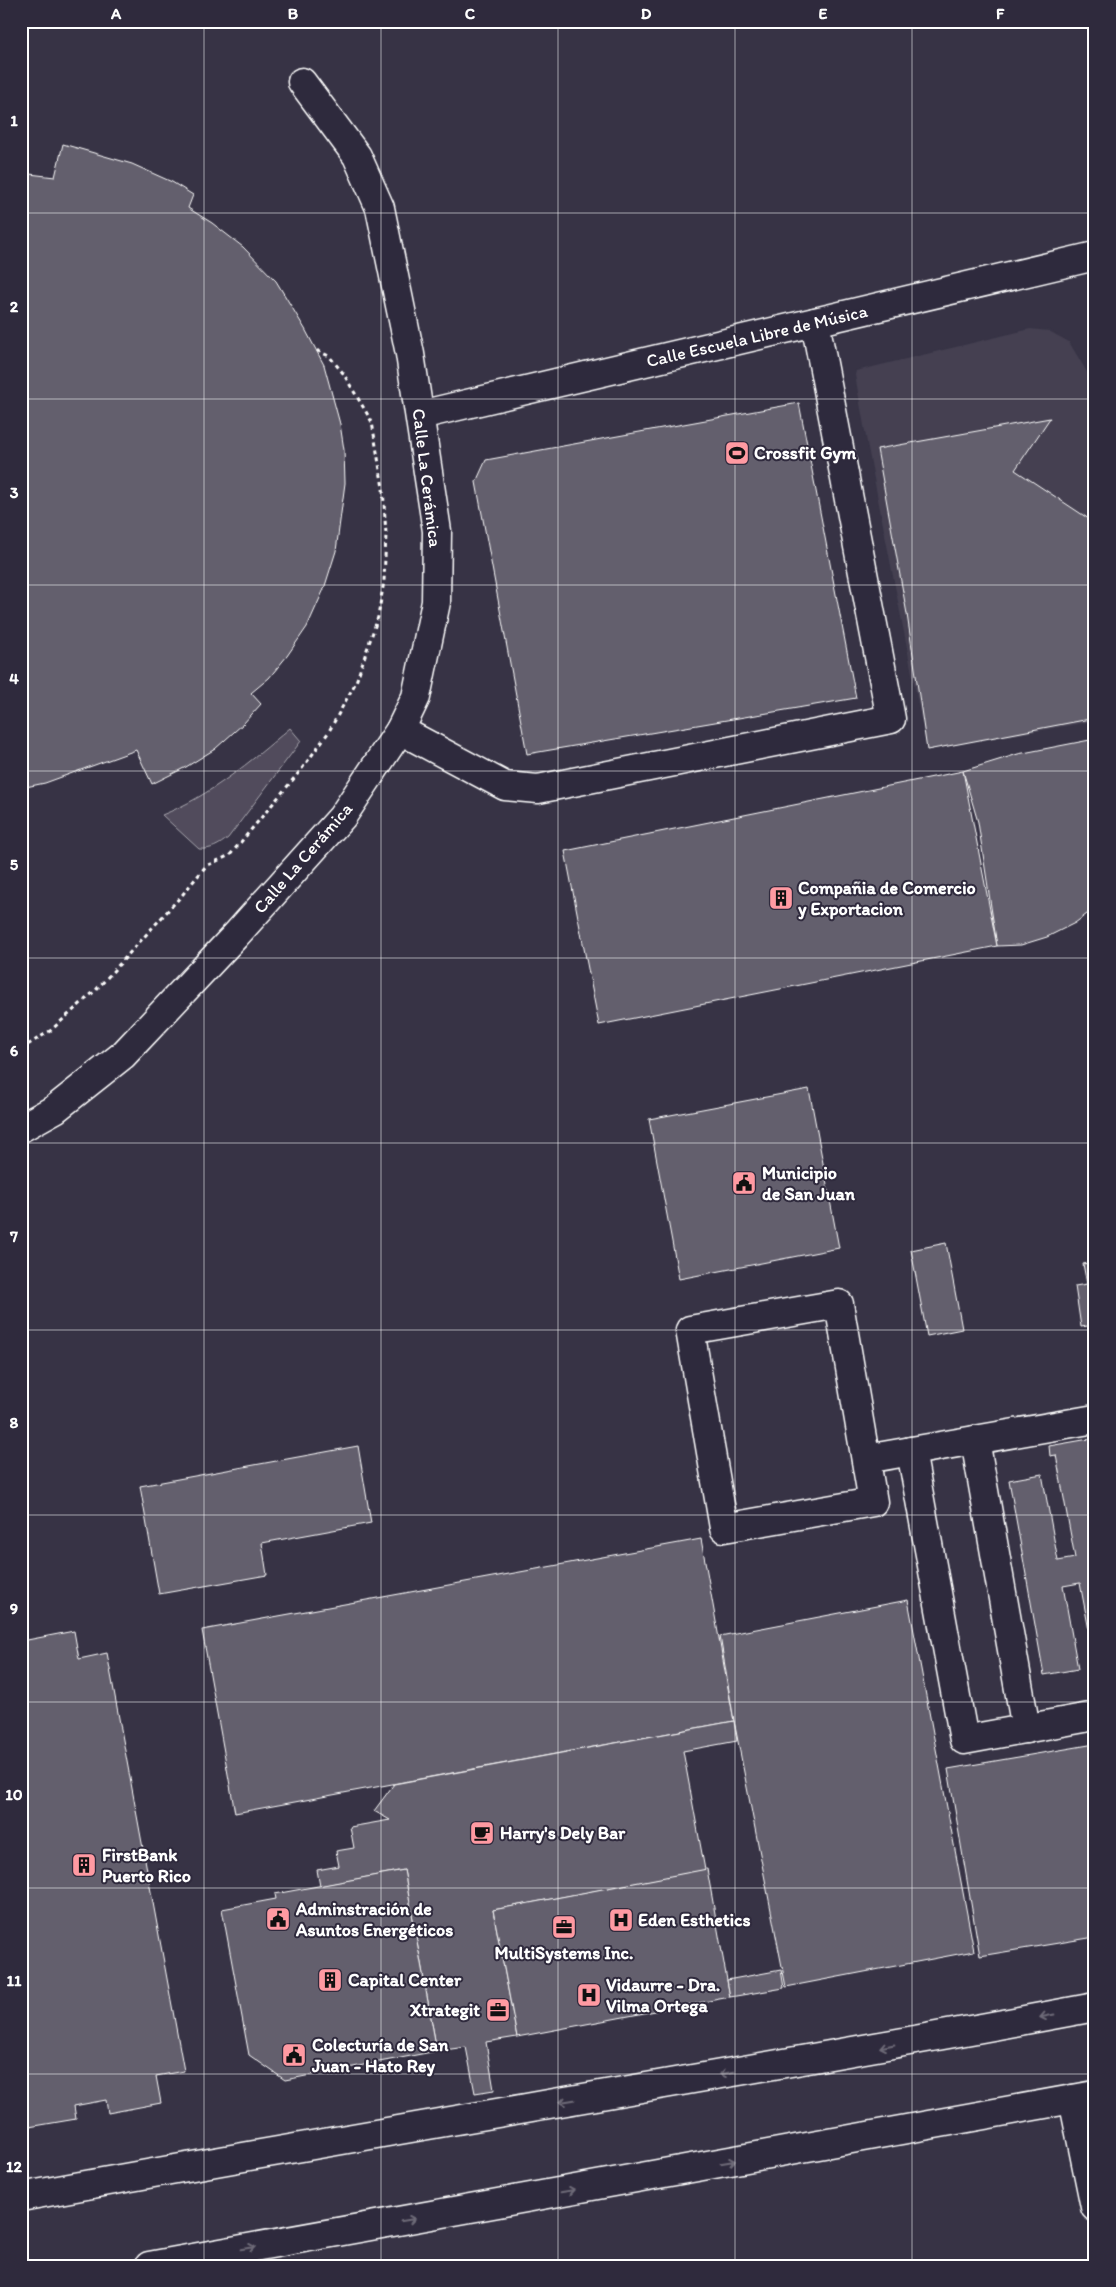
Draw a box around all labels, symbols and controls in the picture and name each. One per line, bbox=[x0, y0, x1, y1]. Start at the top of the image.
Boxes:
text: A bbox=[110, 4, 122, 23]
text: B bbox=[288, 4, 299, 23]
text: C bbox=[465, 4, 476, 23]
text: D bbox=[641, 4, 652, 23]
text: E bbox=[819, 4, 828, 23]
text: F bbox=[996, 4, 1005, 23]
text: 1 bbox=[10, 111, 18, 130]
text: 2 bbox=[10, 297, 19, 316]
street label: Calle Escuela Libre de Música bbox=[644, 300, 870, 372]
street label: Calle La Cerámica bbox=[408, 407, 447, 549]
sports icon: Crossfit Gym bbox=[724, 440, 750, 466]
place label: Crossfit Gym bbox=[754, 442, 857, 464]
text: 3 bbox=[10, 483, 19, 502]
text: 4 bbox=[9, 669, 19, 688]
street label: Calle La Cerámica bbox=[249, 798, 358, 918]
text: 5 bbox=[10, 855, 19, 874]
place label: Compañia de Comercio y Exportacion bbox=[798, 877, 976, 920]
building icon: Compañia de Comercio y Exportacion bbox=[768, 885, 794, 911]
text: 6 bbox=[10, 1041, 19, 1060]
place label: Municipio de San Juan bbox=[762, 1162, 856, 1205]
public building icon: Municipio de San Juan bbox=[731, 1170, 757, 1196]
text: 7 bbox=[9, 1227, 18, 1246]
text: 8 bbox=[10, 1413, 19, 1432]
text: 9 bbox=[10, 1599, 18, 1618]
text: 10 bbox=[5, 1785, 23, 1804]
cafe icon: Harry's Dely Bar bbox=[469, 1820, 495, 1846]
place label: Harry's Dely Bar bbox=[500, 1822, 626, 1844]
place label: FirstBank Puerto Rico bbox=[102, 1844, 191, 1887]
building icon: FirstBank Puerto Rico bbox=[71, 1852, 97, 1878]
place label: Adminstración de Asuntos Energéticos bbox=[295, 1898, 453, 1941]
public building icon: Adminstración de Asuntos Energéticos bbox=[265, 1906, 291, 1932]
hospital icon: Eden Esthetics bbox=[608, 1907, 634, 1933]
place label: Eden Esthetics bbox=[638, 1909, 751, 1931]
office icon: MultiSystems Inc. bbox=[551, 1914, 577, 1940]
place label: MultiSystems Inc. bbox=[495, 1942, 633, 1964]
building icon: Capital Center bbox=[317, 1967, 343, 1993]
place label: Capital Center bbox=[348, 1969, 462, 1991]
text: 11 bbox=[7, 1971, 22, 1990]
place label: Vidaurre - Dra. Vilma Ortega bbox=[606, 1974, 720, 2017]
hospital icon: Vidaurre - Dra. Vilma Ortega bbox=[576, 1982, 602, 2008]
office icon: Xtrategit bbox=[485, 1997, 511, 2023]
place label: Xtrategit bbox=[410, 1999, 480, 2021]
one-way arrow bbox=[1039, 2011, 1055, 2021]
place label: Colecturía de San Juan - Hato Rey bbox=[311, 2034, 449, 2077]
one-way arrow bbox=[880, 2041, 896, 2051]
public building icon: Colecturía de San Juan - Hato Rey bbox=[281, 2042, 307, 2068]
one-way arrow bbox=[719, 2069, 735, 2079]
one-way arrow bbox=[559, 2096, 575, 2106]
text: 12 bbox=[6, 2157, 23, 2176]
one-way arrow bbox=[720, 2157, 736, 2167]
one-way arrow bbox=[560, 2186, 576, 2195]
one-way arrow bbox=[400, 2214, 416, 2224]
one-way arrow bbox=[240, 2243, 256, 2252]

